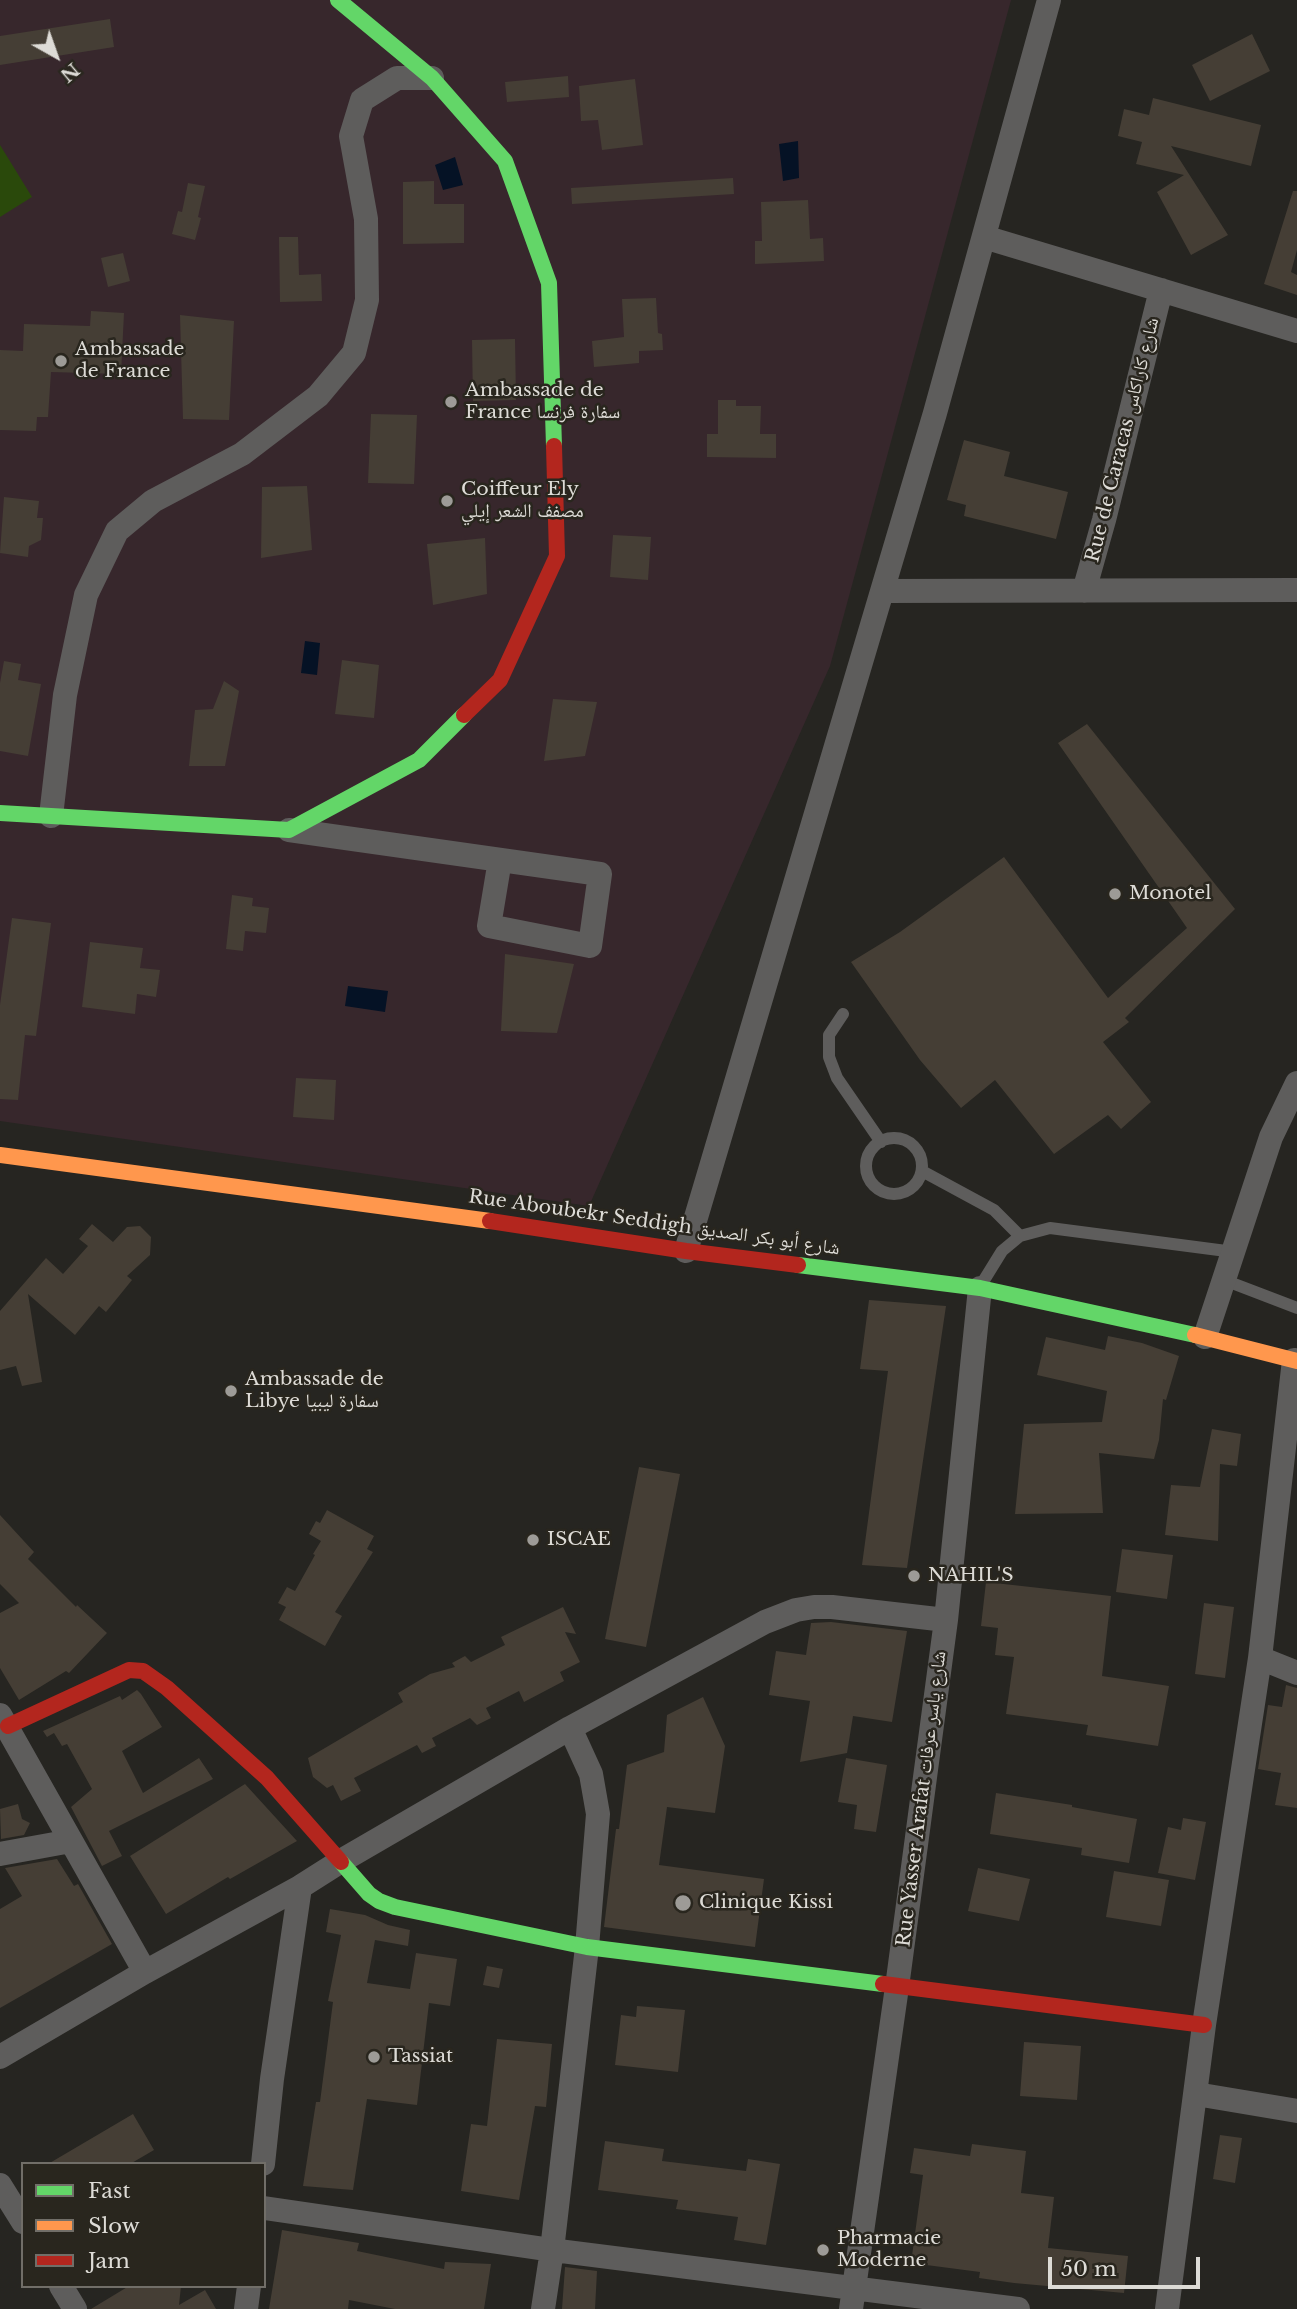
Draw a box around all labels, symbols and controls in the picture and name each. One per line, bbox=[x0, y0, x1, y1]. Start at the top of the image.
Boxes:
north arrow bbox=[21, 21, 91, 91]
text: N bbox=[56, 58, 84, 87]
street label: Rue de Caracas شارع كاراكاس bbox=[1082, 315, 1164, 565]
place label: Ambassade de France bbox=[75, 339, 184, 383]
marker: Ambassade de France bbox=[53, 353, 69, 369]
place label: Ambassade de France سفارة فرنسا bbox=[465, 380, 620, 424]
marker: Ambassade de France سفارة فرنسا bbox=[443, 394, 459, 410]
place label: Coiffeur Ely مصفف الشعر إيلي bbox=[461, 479, 584, 523]
marker: Coiffeur Ely مصفف الشعر إيلي bbox=[439, 493, 455, 509]
place label: Monotel bbox=[1129, 883, 1211, 905]
marker: Monotel bbox=[1107, 886, 1123, 902]
street label: Rue Aboubekr Seddigh شارع أبو بكر الصديق bbox=[467, 1186, 841, 1260]
place label: Ambassade de Libye سفارة ليبيا bbox=[245, 1369, 384, 1413]
marker: Ambassade de Libye سفارة ليبيا bbox=[223, 1383, 239, 1399]
place label: ISCAE bbox=[547, 1529, 611, 1551]
marker: ISCAE bbox=[525, 1532, 541, 1548]
place label: NAHIL'S bbox=[928, 1565, 1013, 1587]
marker: NAHIL'S bbox=[906, 1568, 922, 1584]
street label: Rue Yasser Arafat شارع ياسر عرفات bbox=[893, 1650, 951, 1948]
place label: Clinique Kissi bbox=[699, 1892, 833, 1914]
marker: Clinique Kissi bbox=[673, 1893, 693, 1913]
place label: Tassiat bbox=[388, 2046, 453, 2068]
marker: Tassiat bbox=[366, 2049, 382, 2065]
legend bbox=[21, 2162, 266, 2288]
text: Fast bbox=[88, 2178, 130, 2204]
text: Slow bbox=[88, 2213, 140, 2239]
place label: Pharmacie Moderne bbox=[837, 2228, 941, 2272]
marker: Pharmacie Moderne bbox=[815, 2242, 831, 2258]
scale bar bbox=[1052, 2242, 1204, 2286]
text: Jam bbox=[88, 2248, 130, 2274]
text: 50 m bbox=[1061, 2256, 1116, 2282]

